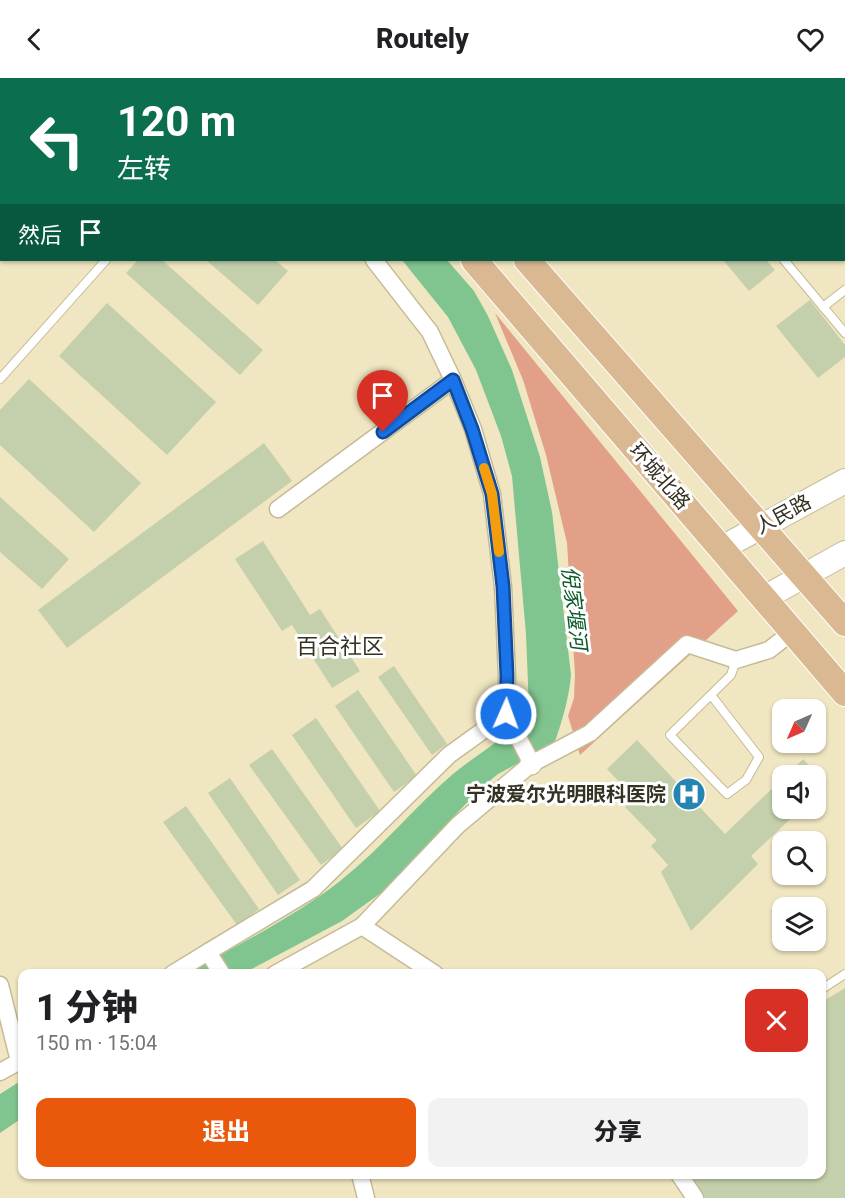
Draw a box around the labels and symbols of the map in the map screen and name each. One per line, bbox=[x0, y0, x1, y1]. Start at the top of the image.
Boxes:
pin bbox=[357, 370, 408, 432]
street label: 环城北路 bbox=[625, 438, 695, 514]
street label: 人民路 bbox=[751, 489, 815, 539]
water label: 倪家堰河 bbox=[557, 565, 592, 655]
district label: 百合社区 bbox=[296, 634, 384, 659]
position arrow bbox=[474, 682, 538, 746]
north arrow bbox=[772, 699, 826, 753]
hospital icon: 宁波爱尔光明眼科医院 bbox=[671, 776, 707, 812]
place label: 宁波爱尔光明眼科医院 bbox=[466, 782, 666, 806]

